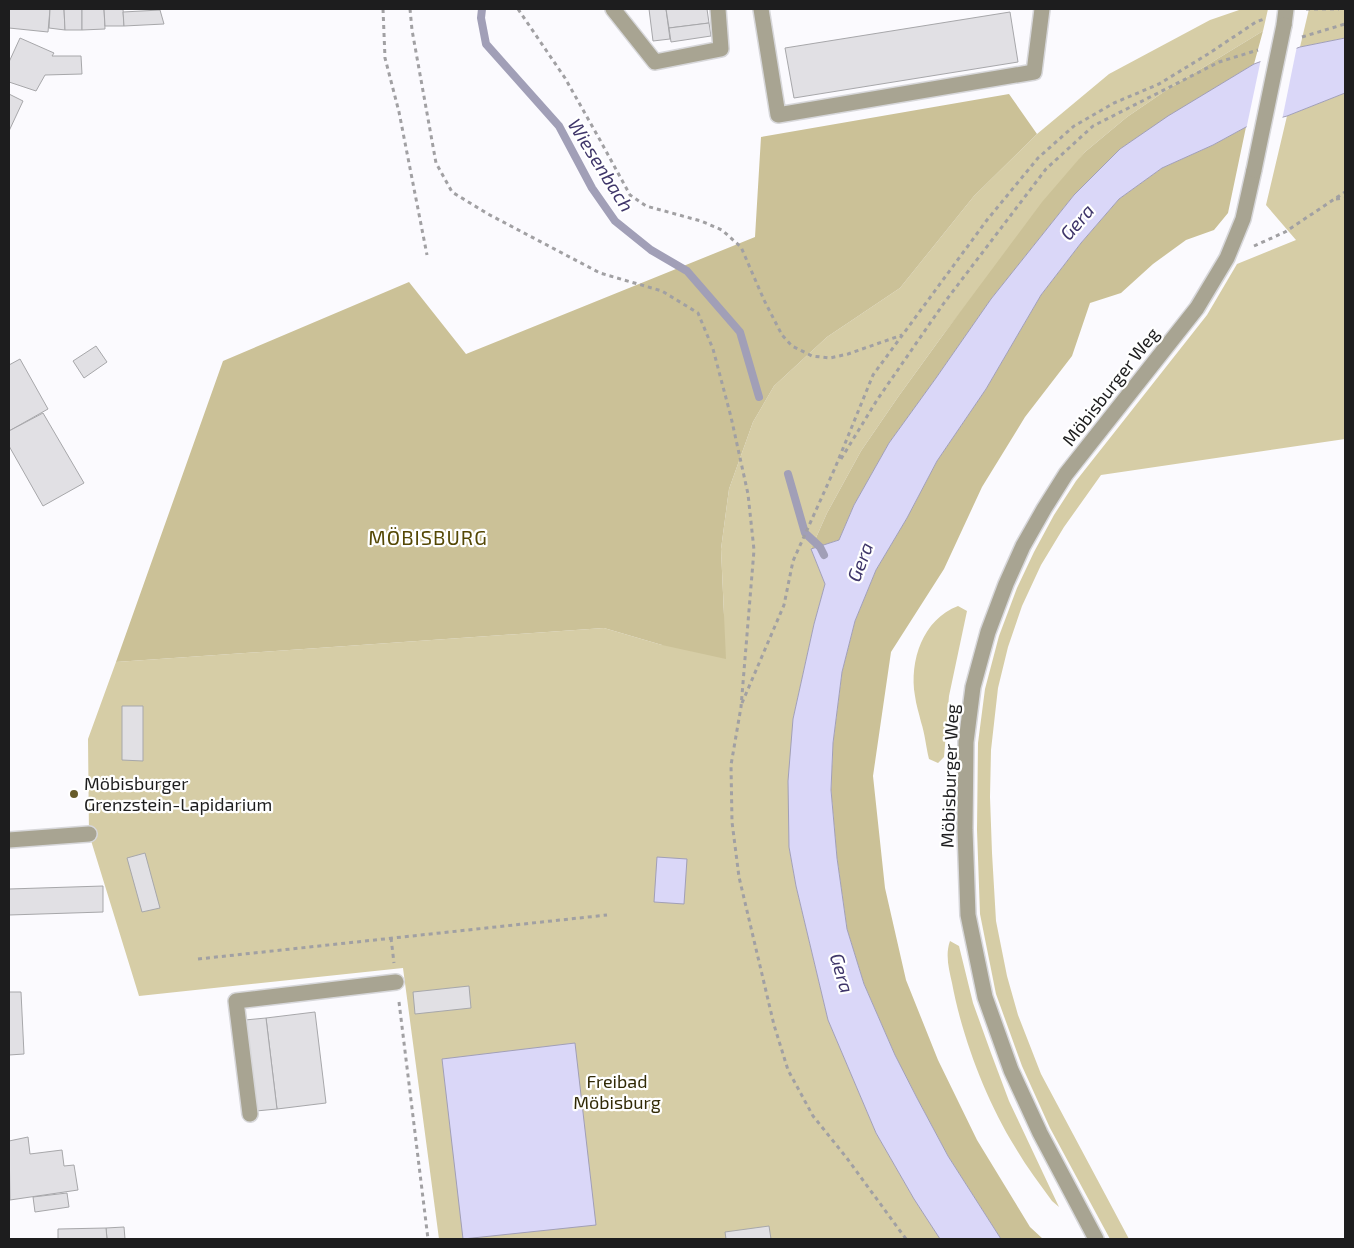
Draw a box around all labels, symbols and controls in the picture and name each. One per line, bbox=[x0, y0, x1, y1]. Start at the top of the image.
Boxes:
water label: Wiesenbach bbox=[564, 114, 639, 216]
water label: Gera bbox=[1055, 199, 1099, 244]
street label: Möbisburger Weg bbox=[1057, 323, 1163, 450]
district label: MÖBISBURG bbox=[368, 525, 488, 549]
water label: Gera bbox=[842, 539, 877, 585]
street label: Möbisburger Weg bbox=[935, 703, 963, 848]
place label: Möbisburger Grenzstein-Lapidarium bbox=[84, 772, 272, 815]
marker: Möbisburger Grenzstein-Lapidarium bbox=[68, 788, 80, 800]
water label: Gera bbox=[826, 950, 859, 995]
park label: Freibad Möbisburg bbox=[573, 1070, 661, 1113]

